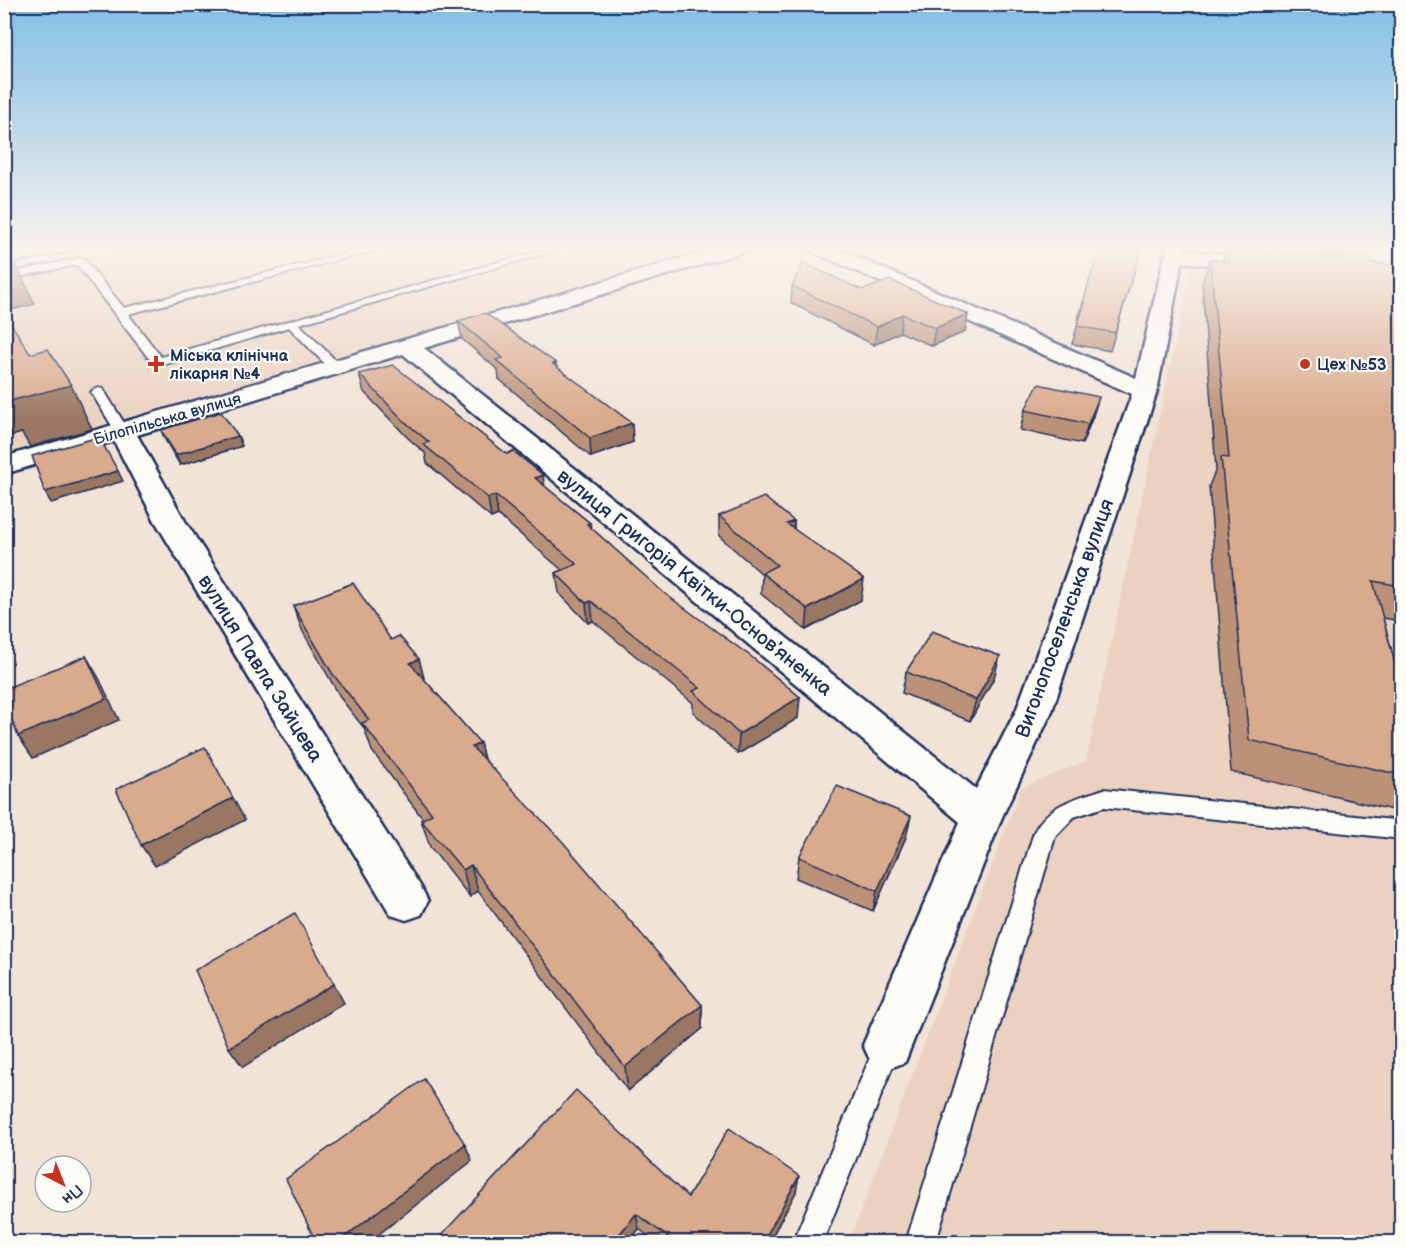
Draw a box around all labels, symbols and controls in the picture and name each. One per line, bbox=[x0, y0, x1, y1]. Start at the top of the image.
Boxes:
place label: Міська клінічна лікарня №4 bbox=[169, 347, 289, 384]
marker: Міська клінічна лікарня №4 bbox=[147, 355, 165, 373]
place label: Цех №53 bbox=[1317, 356, 1386, 375]
marker: Цех №53 bbox=[1298, 357, 1312, 371]
street label: Білопільська вулиця bbox=[91, 389, 243, 450]
street label: вулиця Григорія Квітки-Основʼяненка bbox=[552, 464, 837, 701]
street label: Вигонопоселенська вулиця bbox=[1010, 496, 1119, 741]
street label: вулиця Павла Зайцева bbox=[193, 570, 328, 767]
north arrow bbox=[33, 1154, 93, 1214]
text: Пн bbox=[58, 1180, 86, 1208]

